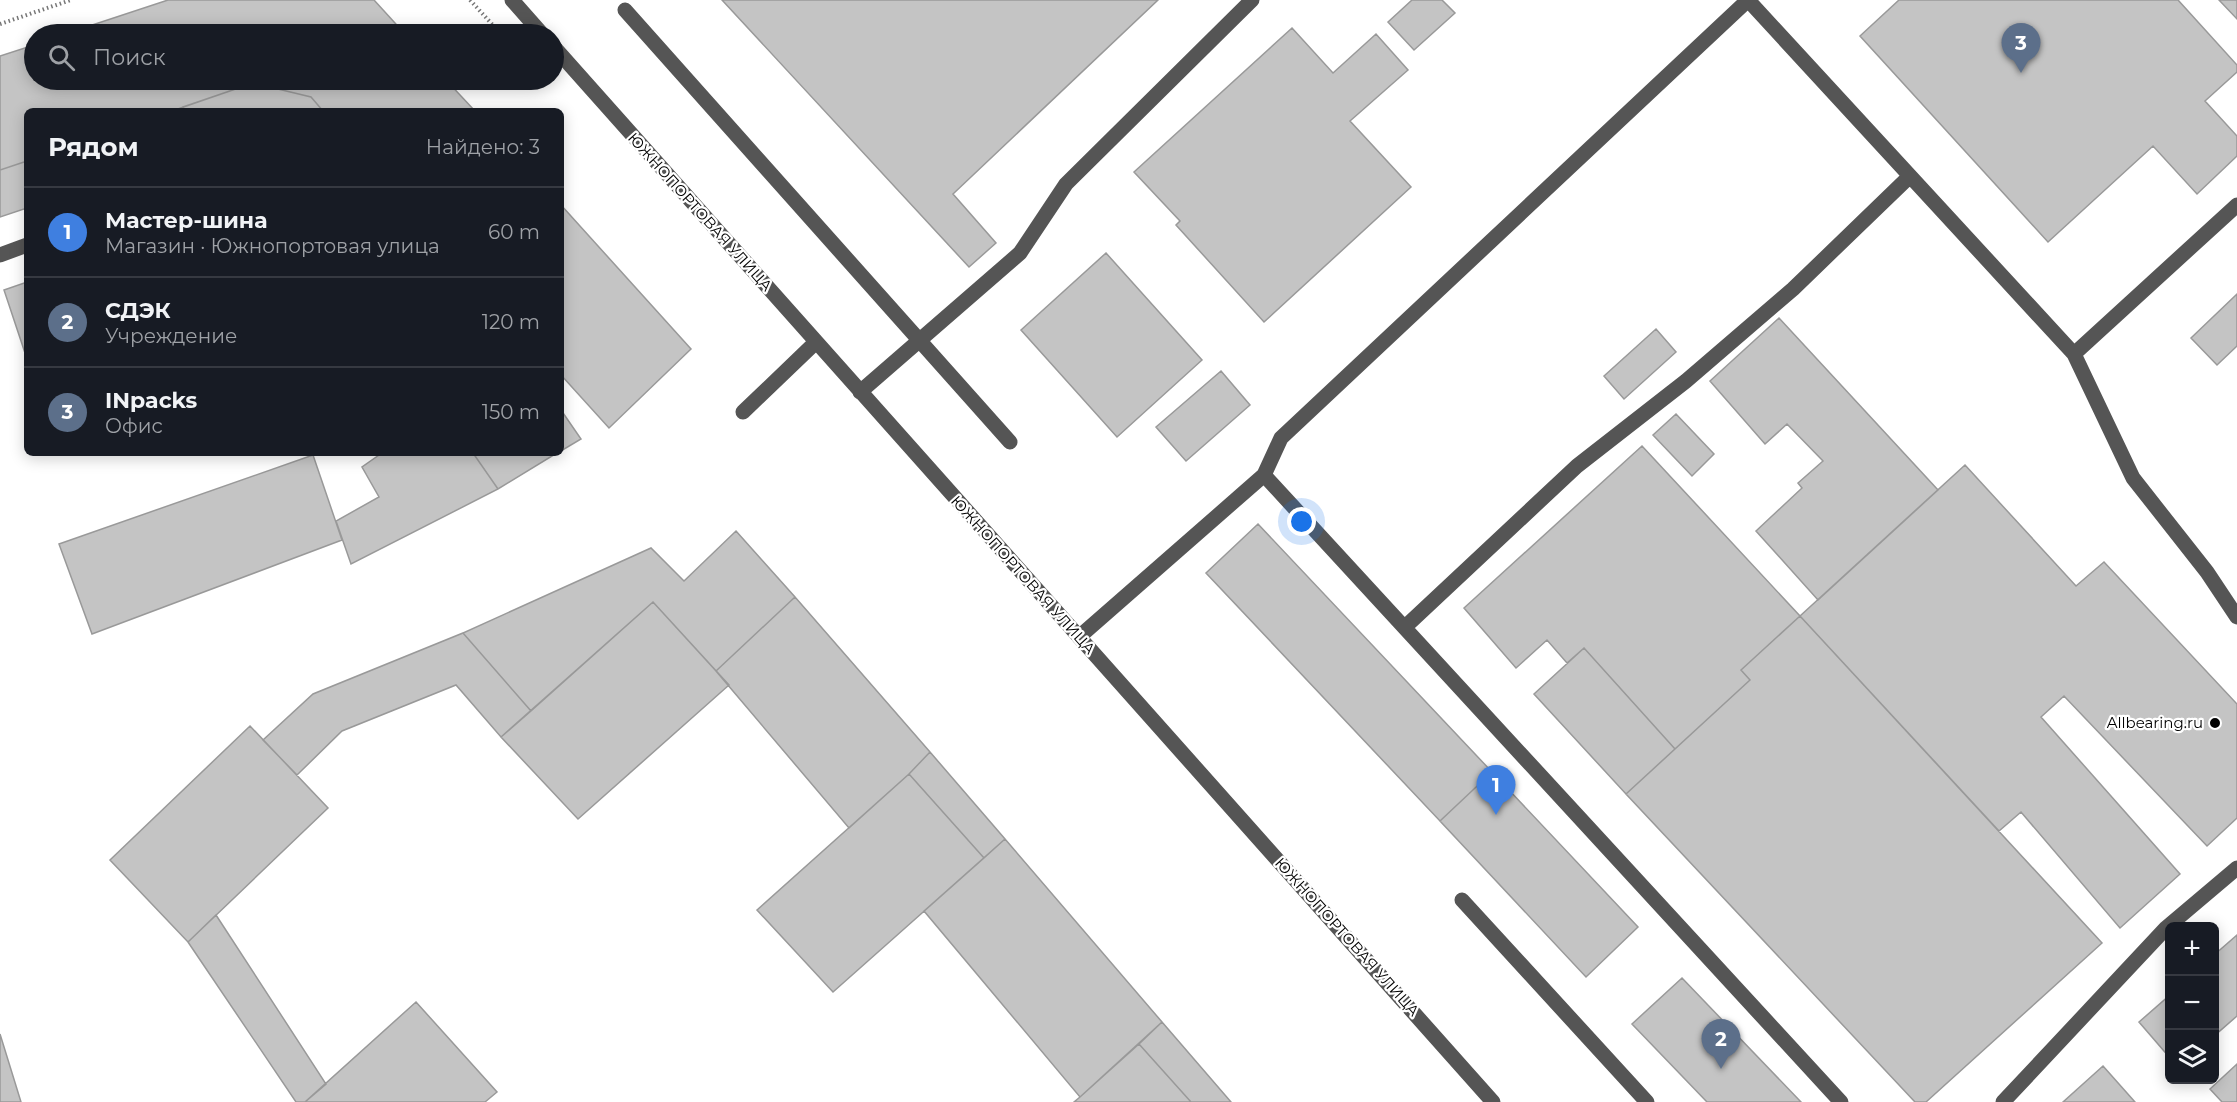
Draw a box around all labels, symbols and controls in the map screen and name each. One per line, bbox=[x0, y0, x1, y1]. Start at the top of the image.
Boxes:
pin: 3 bbox=[2002, 23, 2040, 73]
search box bbox=[24, 24, 564, 90]
icon: search bbox=[45, 41, 78, 74]
text: Поиск bbox=[93, 44, 165, 71]
street label: ЮЖНОПОРТОВАЯ УЛИЦА bbox=[624, 128, 777, 295]
text: Рядом bbox=[48, 131, 139, 163]
text: Найдено: 3 bbox=[426, 135, 540, 159]
text: Мастер-шина bbox=[105, 207, 267, 234]
text: 1 bbox=[64, 220, 71, 244]
text: 60 m bbox=[488, 220, 540, 244]
text: Магазин · Южнопортовая улица bbox=[105, 234, 440, 258]
text: СДЭК bbox=[105, 297, 171, 324]
text: 2 bbox=[62, 310, 73, 334]
text: 120 m bbox=[482, 310, 540, 334]
text: Учреждение bbox=[105, 324, 237, 348]
text: INpacks bbox=[105, 387, 197, 414]
text: 3 bbox=[62, 400, 73, 424]
text: 150 m bbox=[482, 400, 540, 424]
text: Офис bbox=[105, 414, 163, 438]
street label: ЮЖНОПОРТОВАЯ УЛИЦА bbox=[947, 491, 1100, 658]
your location bbox=[1287, 507, 1316, 536]
place label: Allbearing.ru bbox=[2107, 713, 2203, 732]
marker: Allbearing.ru bbox=[2208, 716, 2222, 730]
pin: 1 bbox=[1476, 766, 1516, 815]
street label: ЮЖНОПОРТОВАЯ УЛИЦА bbox=[1271, 853, 1424, 1020]
map controls bbox=[2165, 922, 2219, 1084]
button: + bbox=[2165, 922, 2219, 976]
button: − bbox=[2165, 976, 2219, 1030]
pin: 2 bbox=[1702, 1020, 1740, 1069]
button: layers bbox=[2165, 1030, 2219, 1084]

